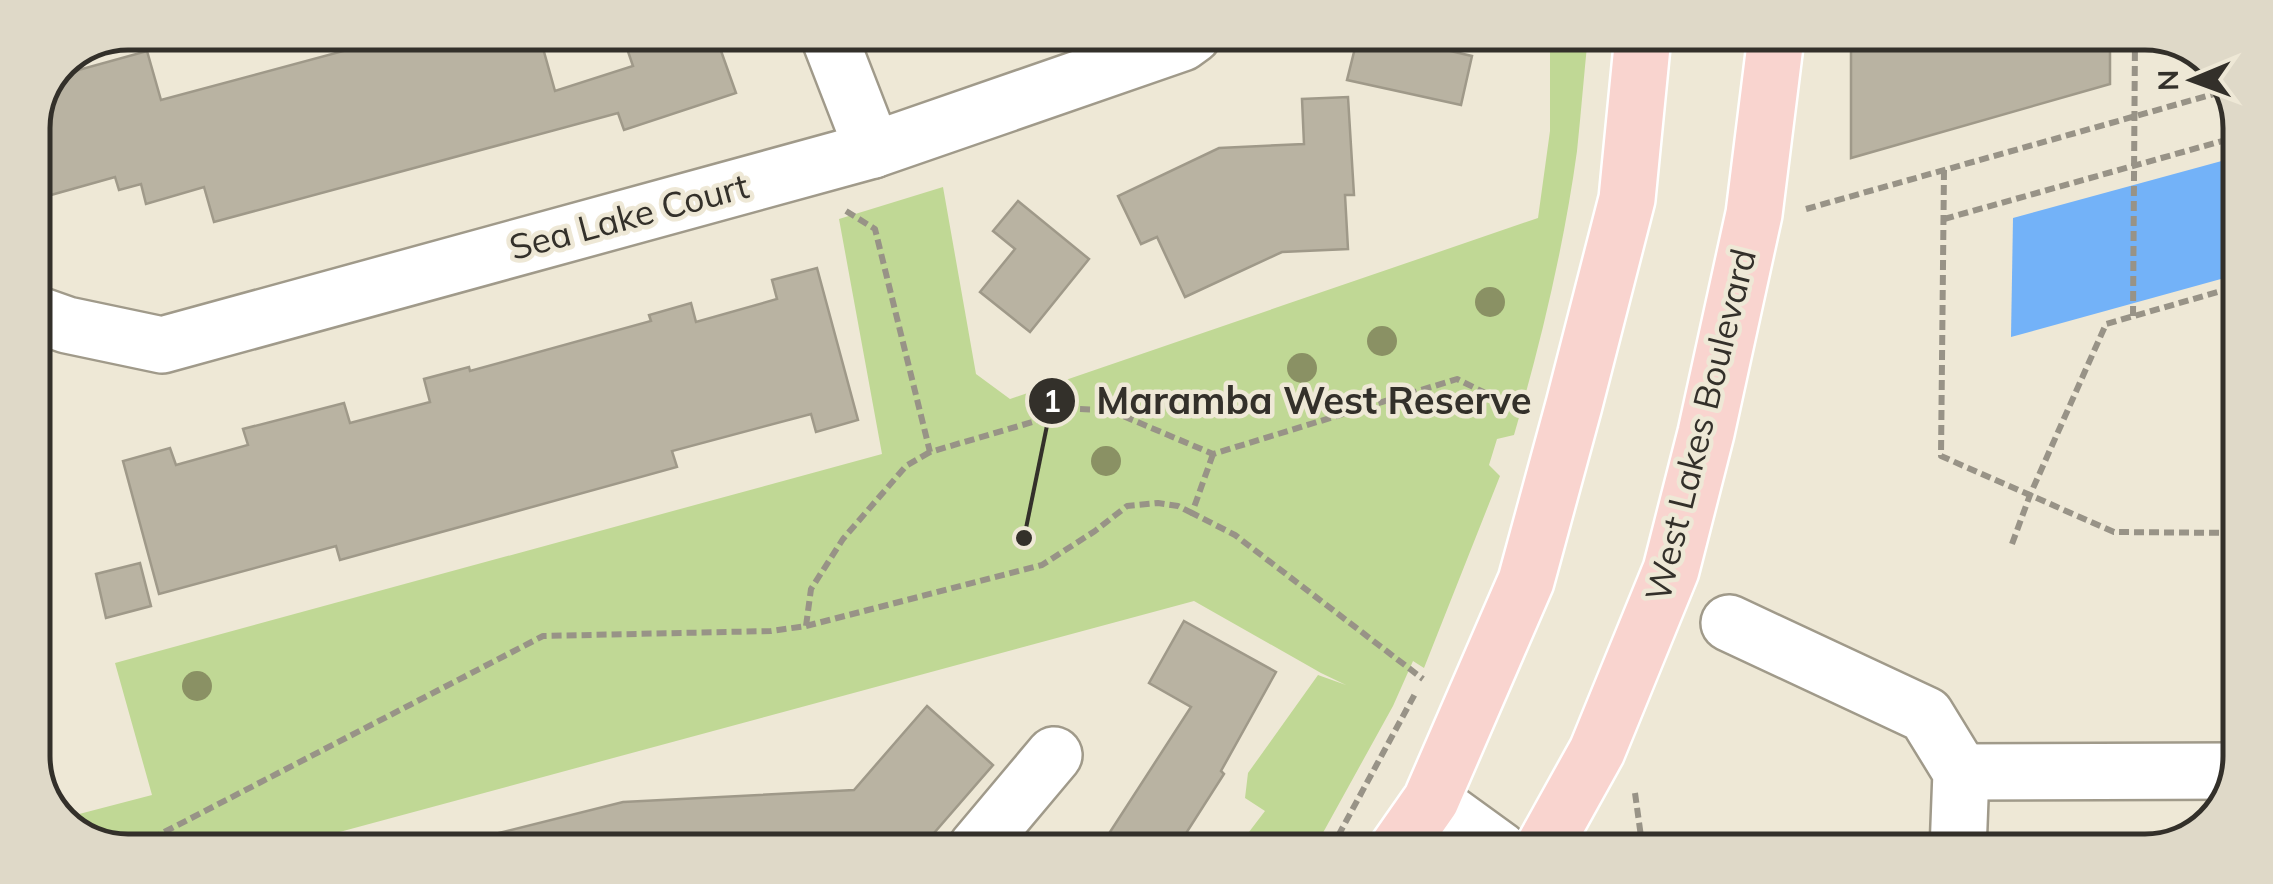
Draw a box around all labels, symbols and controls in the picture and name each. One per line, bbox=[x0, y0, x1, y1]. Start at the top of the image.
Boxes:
north arrow bbox=[2143, 30, 2243, 130]
text: N bbox=[2150, 70, 2185, 91]
street label: Sea Lake Court bbox=[504, 163, 753, 269]
street label: West Lakes Boulevard bbox=[1635, 244, 1765, 605]
callout: Maramba West Reserve bbox=[1027, 367, 1552, 435]
text: Maramba West Reserve bbox=[1096, 376, 1532, 424]
text: 1 bbox=[1043, 382, 1061, 420]

